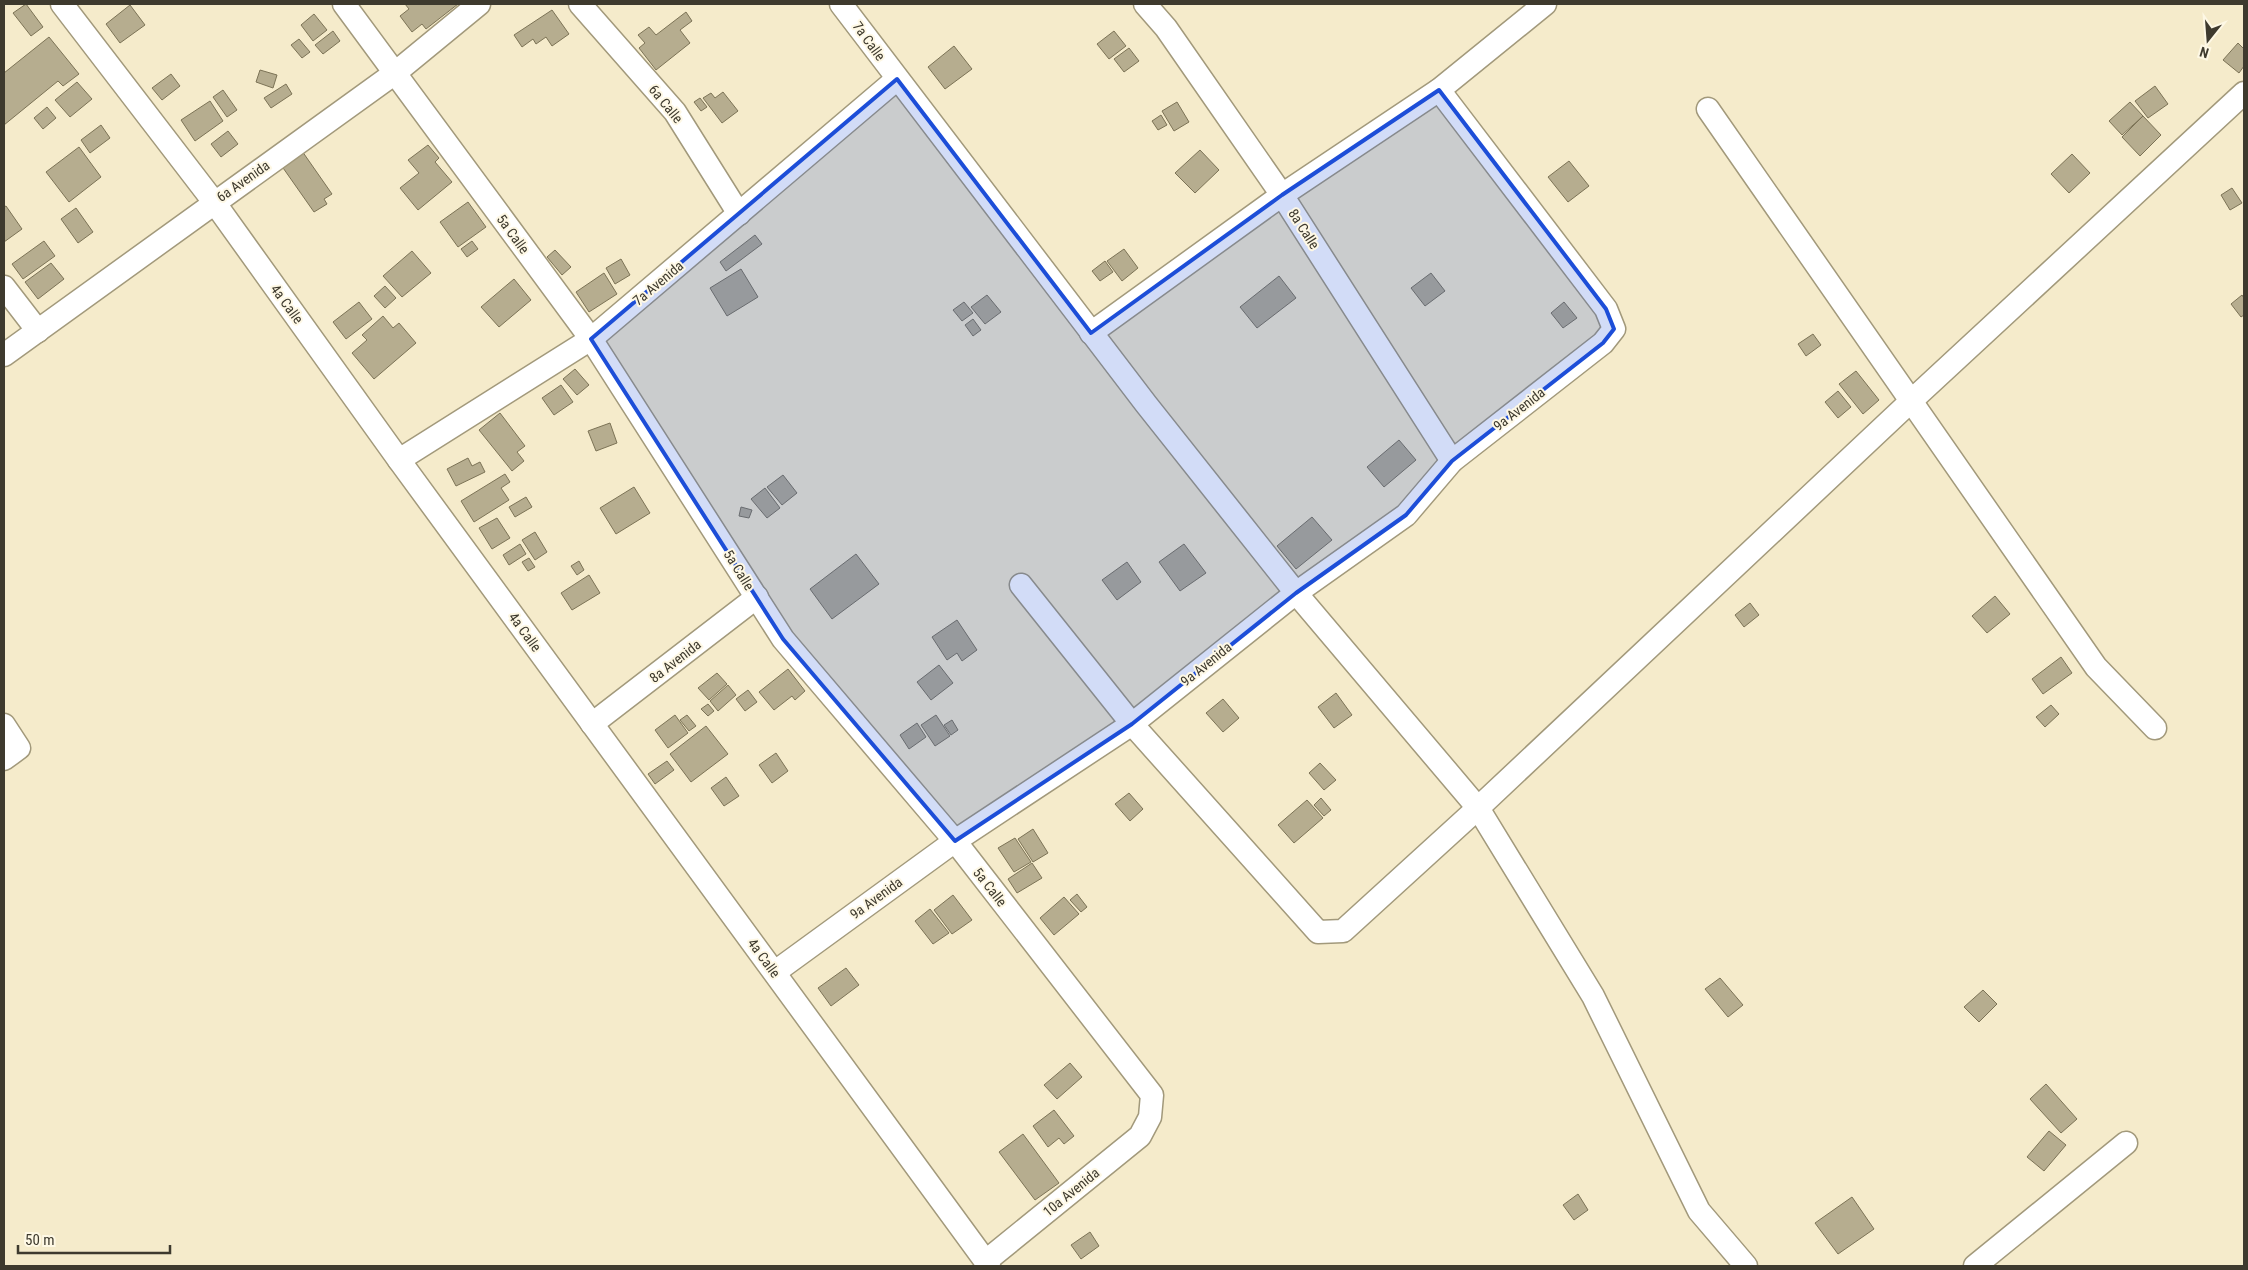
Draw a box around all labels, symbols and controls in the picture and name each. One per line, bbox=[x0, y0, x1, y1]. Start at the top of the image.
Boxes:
north arrow bbox=[2183, 15, 2233, 65]
street label: 7a Calle bbox=[849, 18, 889, 64]
text: N bbox=[2198, 44, 2211, 61]
street label: 6a Calle bbox=[646, 82, 686, 127]
street label: 6a Avenida bbox=[214, 157, 272, 205]
street label: 8a Calle bbox=[1285, 206, 1323, 252]
street label: 5a Calle bbox=[493, 211, 533, 257]
street label: 7a Avenida bbox=[630, 257, 686, 309]
street label: 4a Calle bbox=[267, 281, 307, 327]
street label: 9a Avenida bbox=[1490, 384, 1548, 434]
street label: 5a Calle bbox=[720, 547, 758, 593]
street label: 4a Calle bbox=[505, 609, 545, 655]
street label: 8a Avenida bbox=[646, 636, 704, 686]
street label: 9a Avenida bbox=[1177, 639, 1235, 689]
street label: 5a Calle bbox=[970, 865, 1010, 910]
street label: 9a Avenida bbox=[847, 874, 905, 922]
street label: 4a Calle bbox=[744, 935, 784, 981]
street label: 10a Avenida bbox=[1040, 1165, 1102, 1219]
scale bar bbox=[18, 1222, 170, 1254]
text: 50 m bbox=[25, 1231, 55, 1249]

